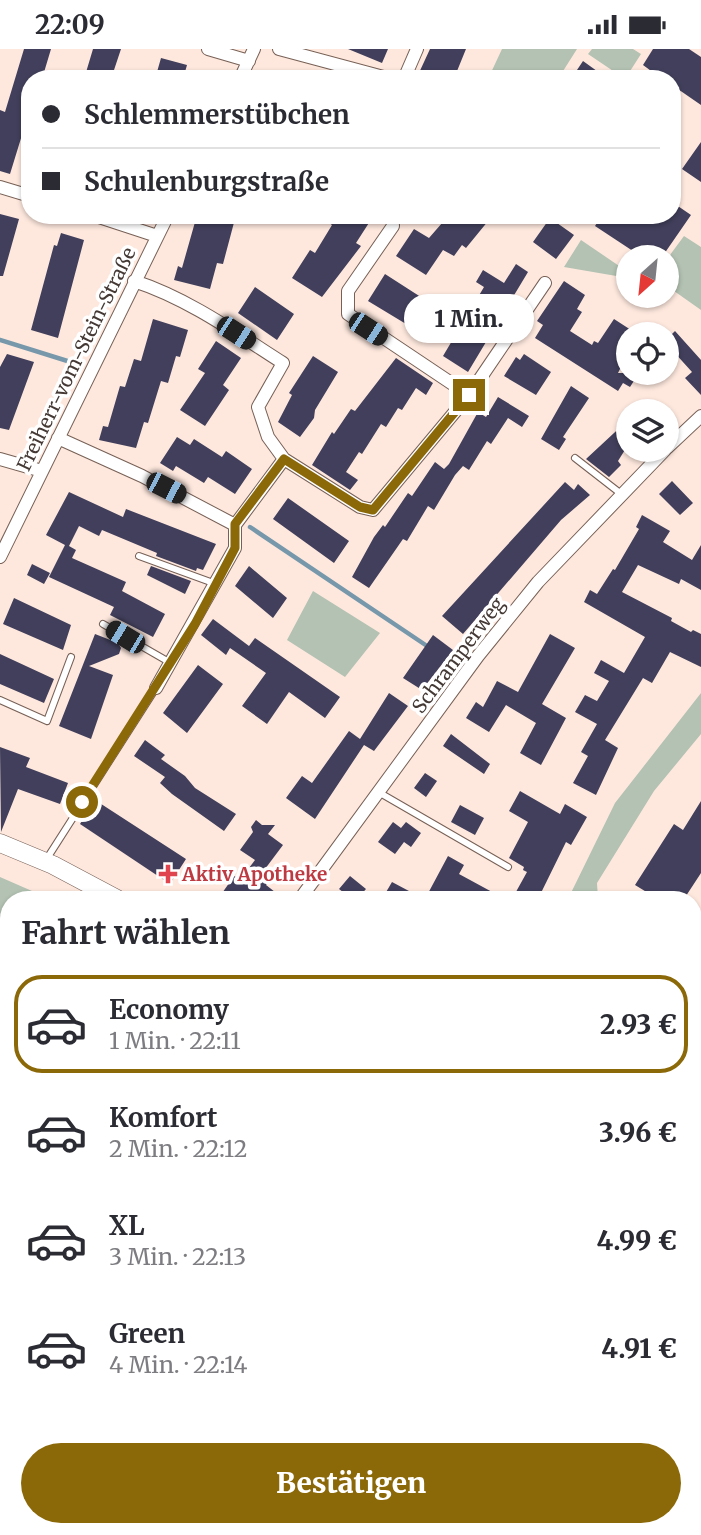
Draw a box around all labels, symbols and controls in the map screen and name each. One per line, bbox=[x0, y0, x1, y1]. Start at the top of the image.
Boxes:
text: 22:09 bbox=[35, 8, 105, 41]
text: Schlemmerstübchen bbox=[84, 98, 350, 131]
text: Schulenburgstraße bbox=[84, 165, 329, 198]
street label: Freiherr-vom-Stein-Straße bbox=[11, 243, 141, 475]
north arrow bbox=[616, 245, 679, 308]
map controls bbox=[616, 245, 679, 462]
callout: 1 Min. bbox=[404, 293, 534, 343]
text: 1 Min. bbox=[434, 304, 504, 333]
car bbox=[345, 309, 392, 349]
car bbox=[213, 313, 260, 353]
button: locate bbox=[616, 322, 679, 385]
route end bbox=[453, 379, 485, 411]
button: layers bbox=[616, 399, 679, 462]
car bbox=[143, 469, 190, 507]
street label: Schramperweg bbox=[407, 592, 510, 718]
car bbox=[102, 617, 149, 657]
route start bbox=[66, 786, 98, 818]
place label: Aktiv Apotheke bbox=[181, 862, 327, 886]
marker: Aktiv Apotheke bbox=[160, 866, 176, 882]
text: Fahrt wählen bbox=[21, 913, 230, 953]
icon: car bbox=[25, 993, 88, 1056]
text: Economy bbox=[109, 993, 229, 1026]
text: 2.93 € bbox=[600, 1008, 677, 1041]
text: 1 Min. · 22:11 bbox=[109, 1026, 241, 1055]
icon: car bbox=[25, 1101, 88, 1164]
text: Komfort bbox=[109, 1101, 218, 1134]
text: 3.96 € bbox=[599, 1116, 677, 1149]
text: 2 Min. · 22:12 bbox=[109, 1134, 248, 1163]
icon: car bbox=[25, 1209, 88, 1272]
text: XL bbox=[109, 1209, 145, 1242]
text: 4.99 € bbox=[596, 1224, 677, 1257]
text: 3 Min. · 22:13 bbox=[109, 1242, 246, 1271]
icon: car bbox=[25, 1317, 88, 1380]
text: Green bbox=[109, 1317, 185, 1350]
text: 4.91 € bbox=[601, 1332, 677, 1365]
text: 4 Min. · 22:14 bbox=[109, 1350, 248, 1379]
button: Bestätigen bbox=[21, 1443, 681, 1523]

